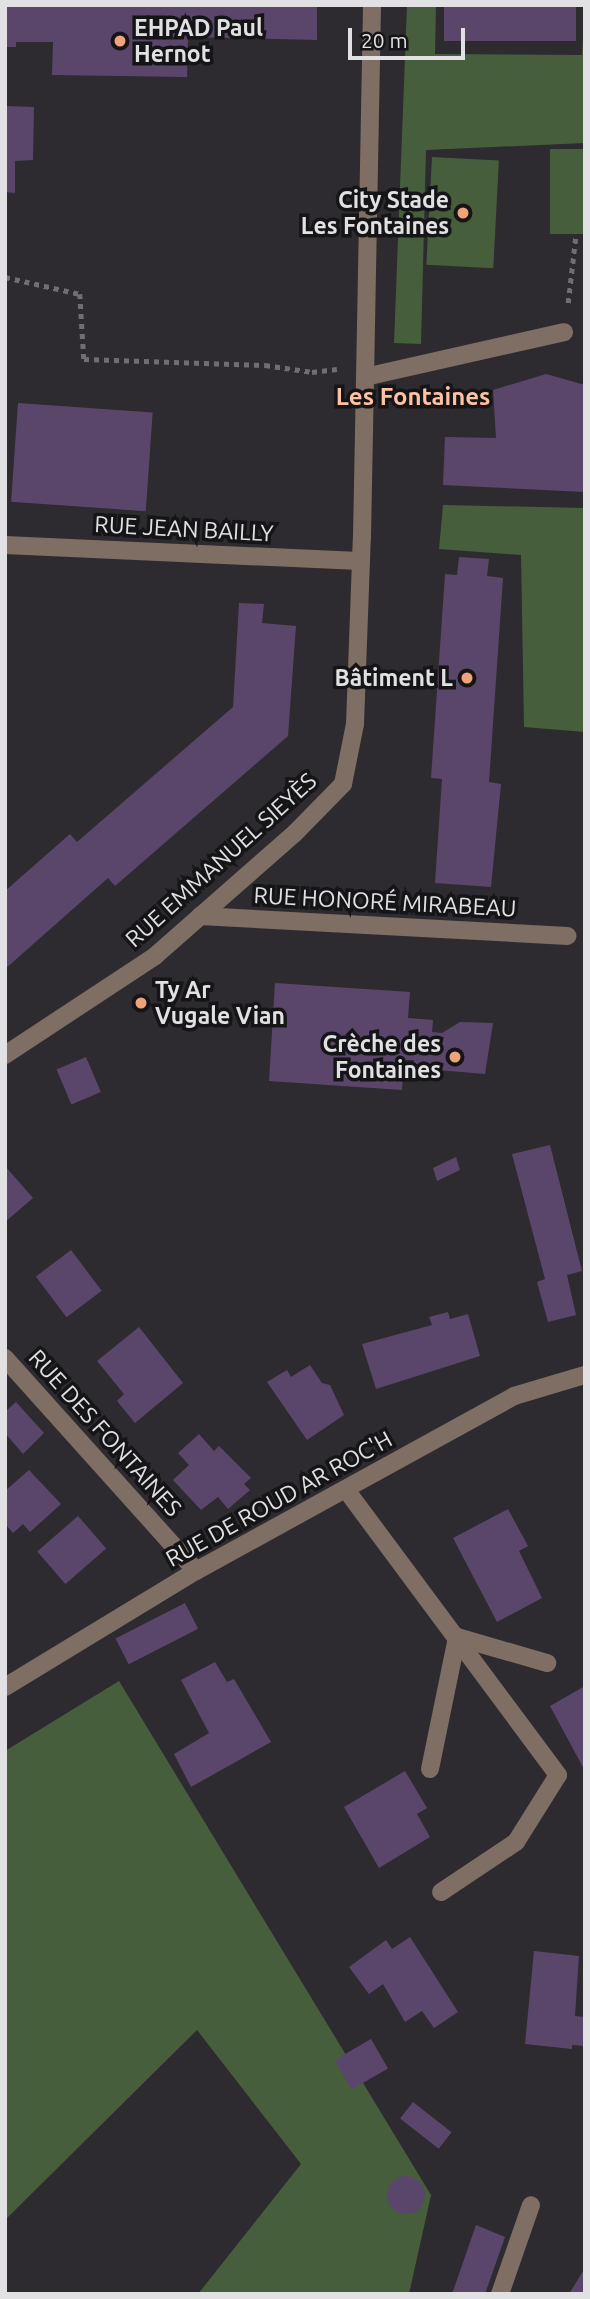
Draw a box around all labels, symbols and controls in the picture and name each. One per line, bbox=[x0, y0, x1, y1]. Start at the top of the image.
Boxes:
place label: EHPAD Paul Hernot bbox=[134, 14, 263, 68]
scale bar bbox=[352, 14, 469, 58]
text: 20 m bbox=[361, 28, 408, 52]
marker: EHPAD Paul Hernot bbox=[112, 33, 128, 49]
place label: City Stade Les Fontaines bbox=[301, 186, 449, 240]
marker: City Stade Les Fontaines bbox=[455, 205, 471, 221]
district label: Les Fontaines bbox=[336, 383, 490, 411]
street label: RUE JEAN BAILLY bbox=[94, 511, 274, 547]
place label: Bâtiment L bbox=[334, 664, 453, 692]
marker: Bâtiment L bbox=[459, 670, 475, 686]
street label: RUE EMMANUEL SIEYÈS bbox=[120, 767, 322, 953]
street label: RUE HONORÉ MIRABEAU bbox=[253, 881, 517, 923]
place label: Ty Ar Vugale Vian bbox=[155, 976, 285, 1030]
marker: Ty Ar Vugale Vian bbox=[133, 995, 149, 1011]
place label: Crèche des Fontaines bbox=[322, 1030, 441, 1084]
marker: Crèche des Fontaines bbox=[447, 1049, 463, 1065]
street label: RUE DES FONTAINES bbox=[23, 1344, 187, 1522]
street label: RUE DE ROUD AR ROC'H bbox=[161, 1425, 397, 1573]

